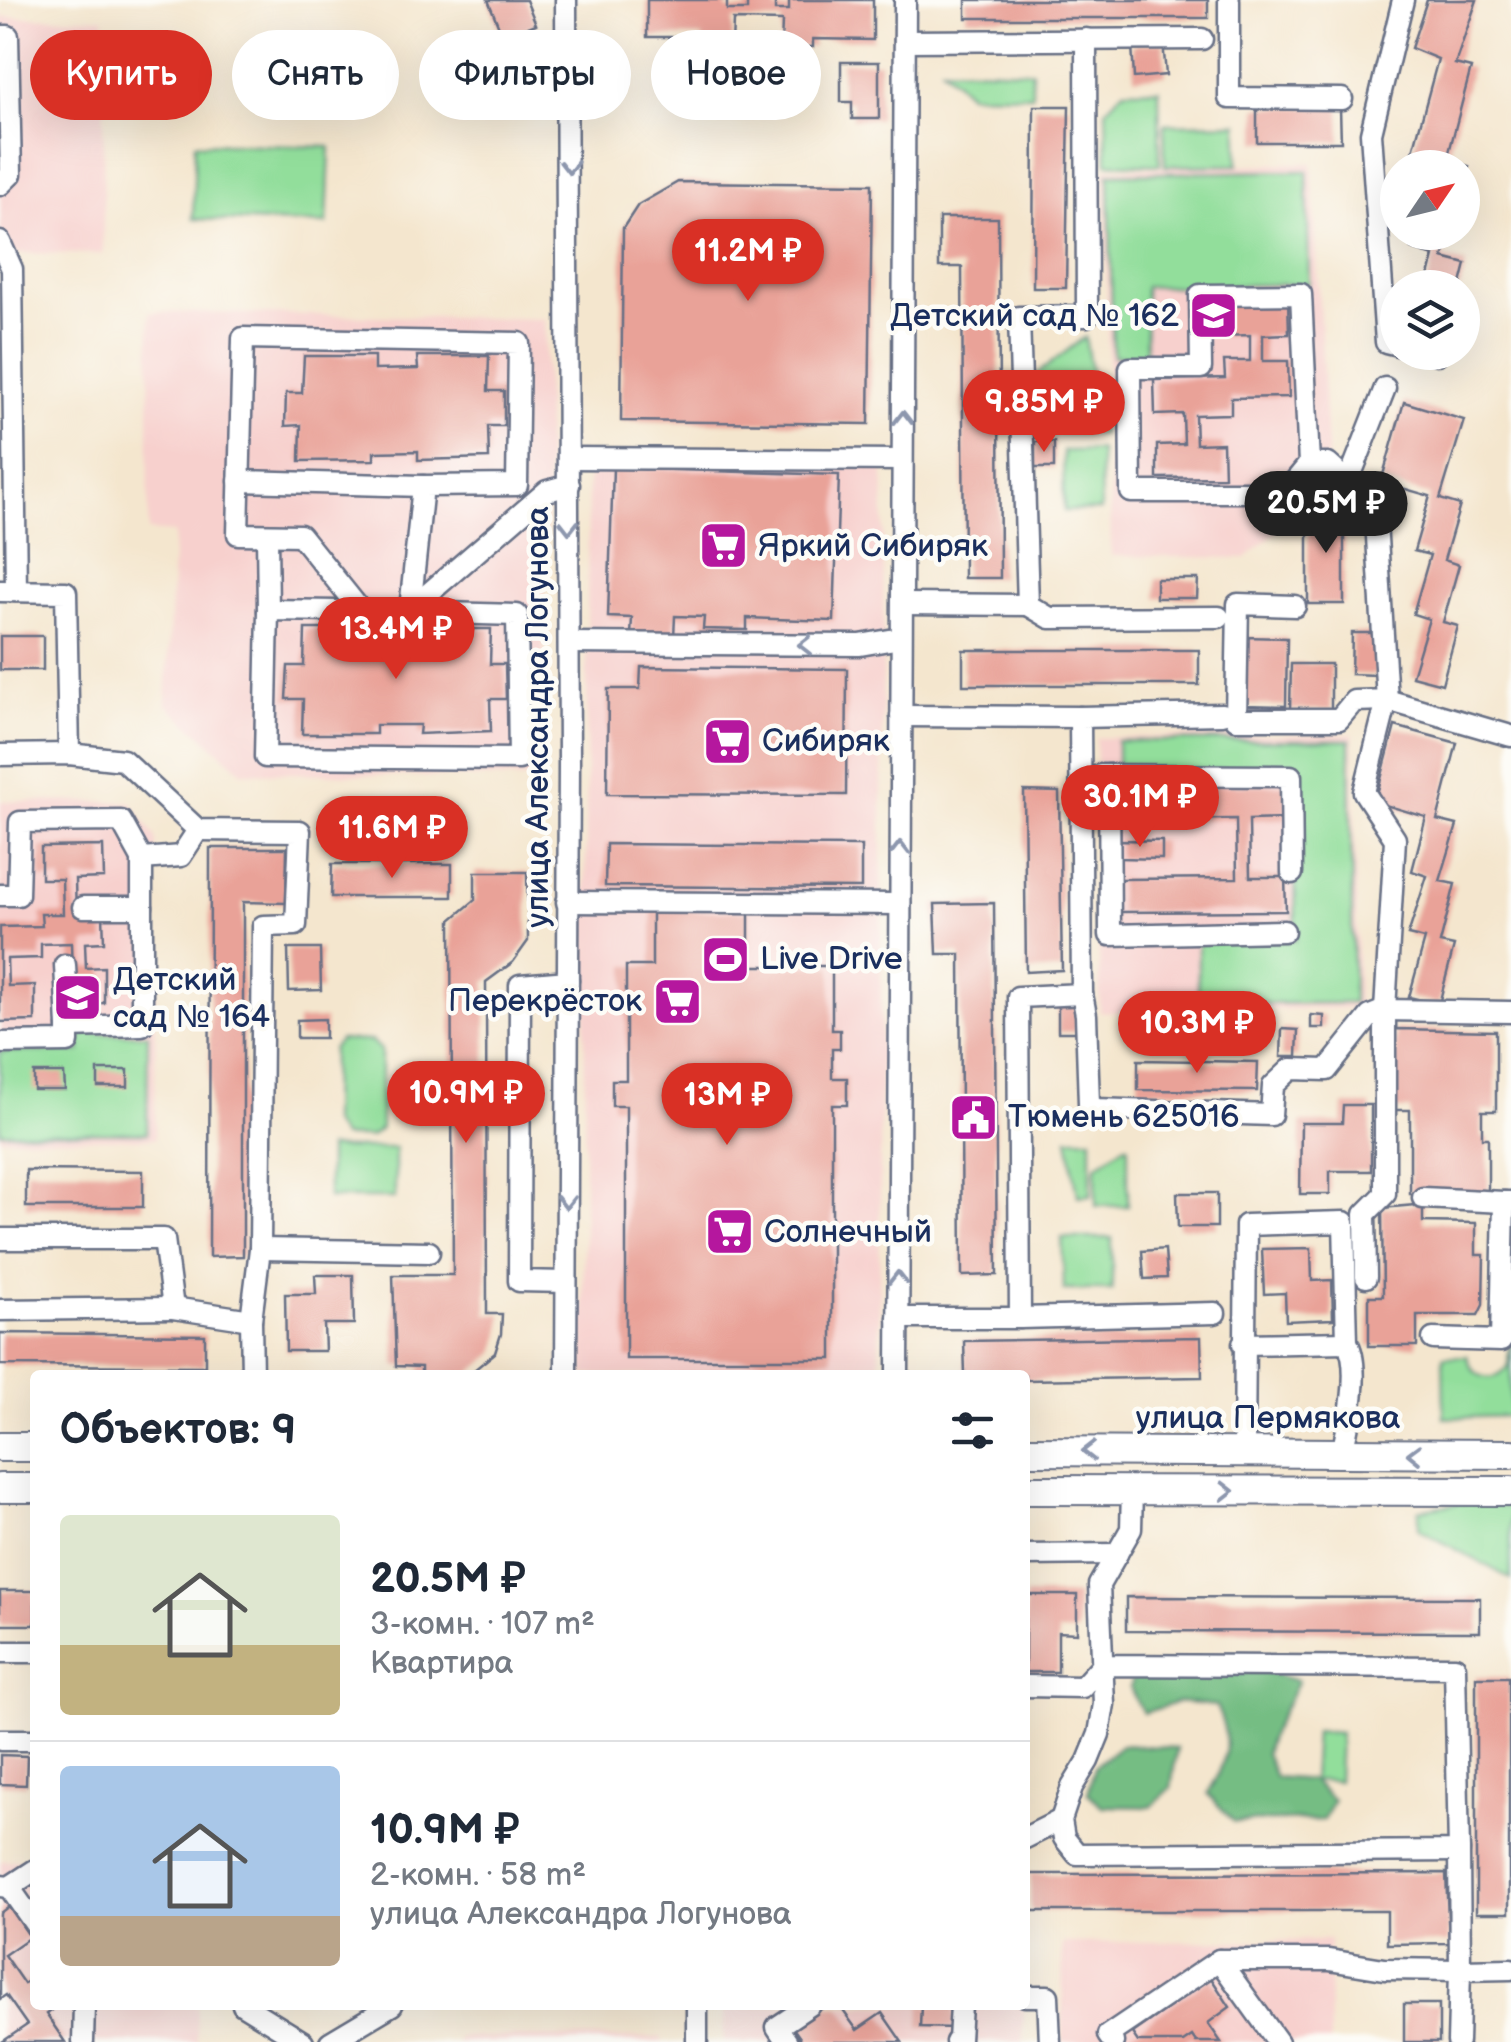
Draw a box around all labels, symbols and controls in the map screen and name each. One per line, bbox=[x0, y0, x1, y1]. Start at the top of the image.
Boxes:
chip: Купить bbox=[30, 30, 212, 120]
chip: Снять bbox=[232, 30, 399, 120]
chip: Фильтры bbox=[419, 30, 631, 120]
chip: Новое bbox=[651, 30, 821, 120]
north arrow bbox=[1380, 150, 1480, 250]
map controls bbox=[1380, 150, 1480, 370]
one-way arrow bbox=[558, 160, 580, 176]
pin: 11.2M ₽ bbox=[656, 219, 840, 304]
text: 11.2M ₽ bbox=[694, 232, 802, 271]
button: layers bbox=[1380, 270, 1480, 370]
school or university icon: Детский сад № 162 bbox=[1188, 290, 1240, 342]
place label: Детский сад № 162 bbox=[890, 297, 1179, 336]
pin: 9.85M ₽ bbox=[952, 370, 1136, 455]
text: 9.85M ₽ bbox=[985, 383, 1103, 422]
one-way arrow bbox=[892, 409, 913, 425]
pin: 20.5M ₽ bbox=[1234, 471, 1418, 556]
text: 20.5M ₽ bbox=[1267, 484, 1385, 523]
street label: улица Александра Логунова bbox=[519, 506, 558, 928]
one-way arrow bbox=[558, 520, 580, 536]
supermarket icon: Яркий Сибиряк bbox=[697, 520, 749, 572]
place label: Яркий Сибиряк bbox=[758, 527, 988, 566]
pin: 13.4M ₽ bbox=[304, 597, 488, 682]
text: 13.4M ₽ bbox=[340, 610, 452, 649]
one-way arrow bbox=[796, 634, 812, 656]
supermarket icon: Сибиряк bbox=[701, 715, 753, 767]
place label: Сибиряк bbox=[762, 722, 890, 761]
pin: 30.1M ₽ bbox=[1048, 765, 1232, 850]
text: 30.1M ₽ bbox=[1083, 778, 1197, 817]
pin: 11.6M ₽ bbox=[300, 796, 484, 881]
text: 11.6M ₽ bbox=[338, 809, 446, 848]
one-way arrow bbox=[889, 839, 911, 854]
sports icon: Live Drive bbox=[699, 933, 751, 985]
place label: Live Drive bbox=[760, 940, 903, 979]
place label: Детский сад № 164 bbox=[113, 961, 271, 1037]
school or university icon: Детский сад № 164 bbox=[52, 972, 104, 1024]
supermarket icon: Перекрёсток bbox=[651, 975, 703, 1027]
place label: Перекрёсток bbox=[448, 982, 642, 1021]
pin: 10.3M ₽ bbox=[1105, 991, 1289, 1076]
text: 10.3M ₽ bbox=[1140, 1004, 1254, 1043]
pin: 10.9M ₽ bbox=[374, 1061, 558, 1146]
pin: 13M ₽ bbox=[657, 1063, 797, 1148]
text: 10.9M ₽ bbox=[409, 1074, 523, 1113]
text: 13M ₽ bbox=[683, 1076, 771, 1115]
public building icon: Тюмень 625016 bbox=[947, 1091, 999, 1143]
place label: Тюмень 625016 bbox=[1008, 1098, 1239, 1137]
one-way arrow bbox=[555, 1196, 577, 1211]
supermarket icon: Солнечный bbox=[703, 1206, 755, 1258]
place label: Солнечный bbox=[764, 1213, 932, 1252]
one-way arrow bbox=[887, 1269, 909, 1284]
street label: улица Пермякова bbox=[1136, 1399, 1400, 1438]
icon: filters bbox=[945, 1403, 1000, 1458]
text: Объектов: 9 bbox=[60, 1405, 296, 1456]
one-way arrow bbox=[1080, 1440, 1096, 1462]
one-way arrow bbox=[1405, 1443, 1421, 1464]
one-way arrow bbox=[1220, 1480, 1236, 1502]
text: 20.5M ₽ bbox=[370, 1554, 526, 1605]
icon: home bbox=[140, 1555, 260, 1675]
text: 3-комн. · 107 m² bbox=[370, 1605, 595, 1644]
text: Квартира bbox=[370, 1644, 513, 1683]
text: 10.9M ₽ bbox=[370, 1805, 520, 1856]
icon: home bbox=[140, 1806, 260, 1926]
text: 2-комн. · 58 m² bbox=[370, 1856, 586, 1895]
text: улица Александра Логунова bbox=[370, 1895, 792, 1934]

